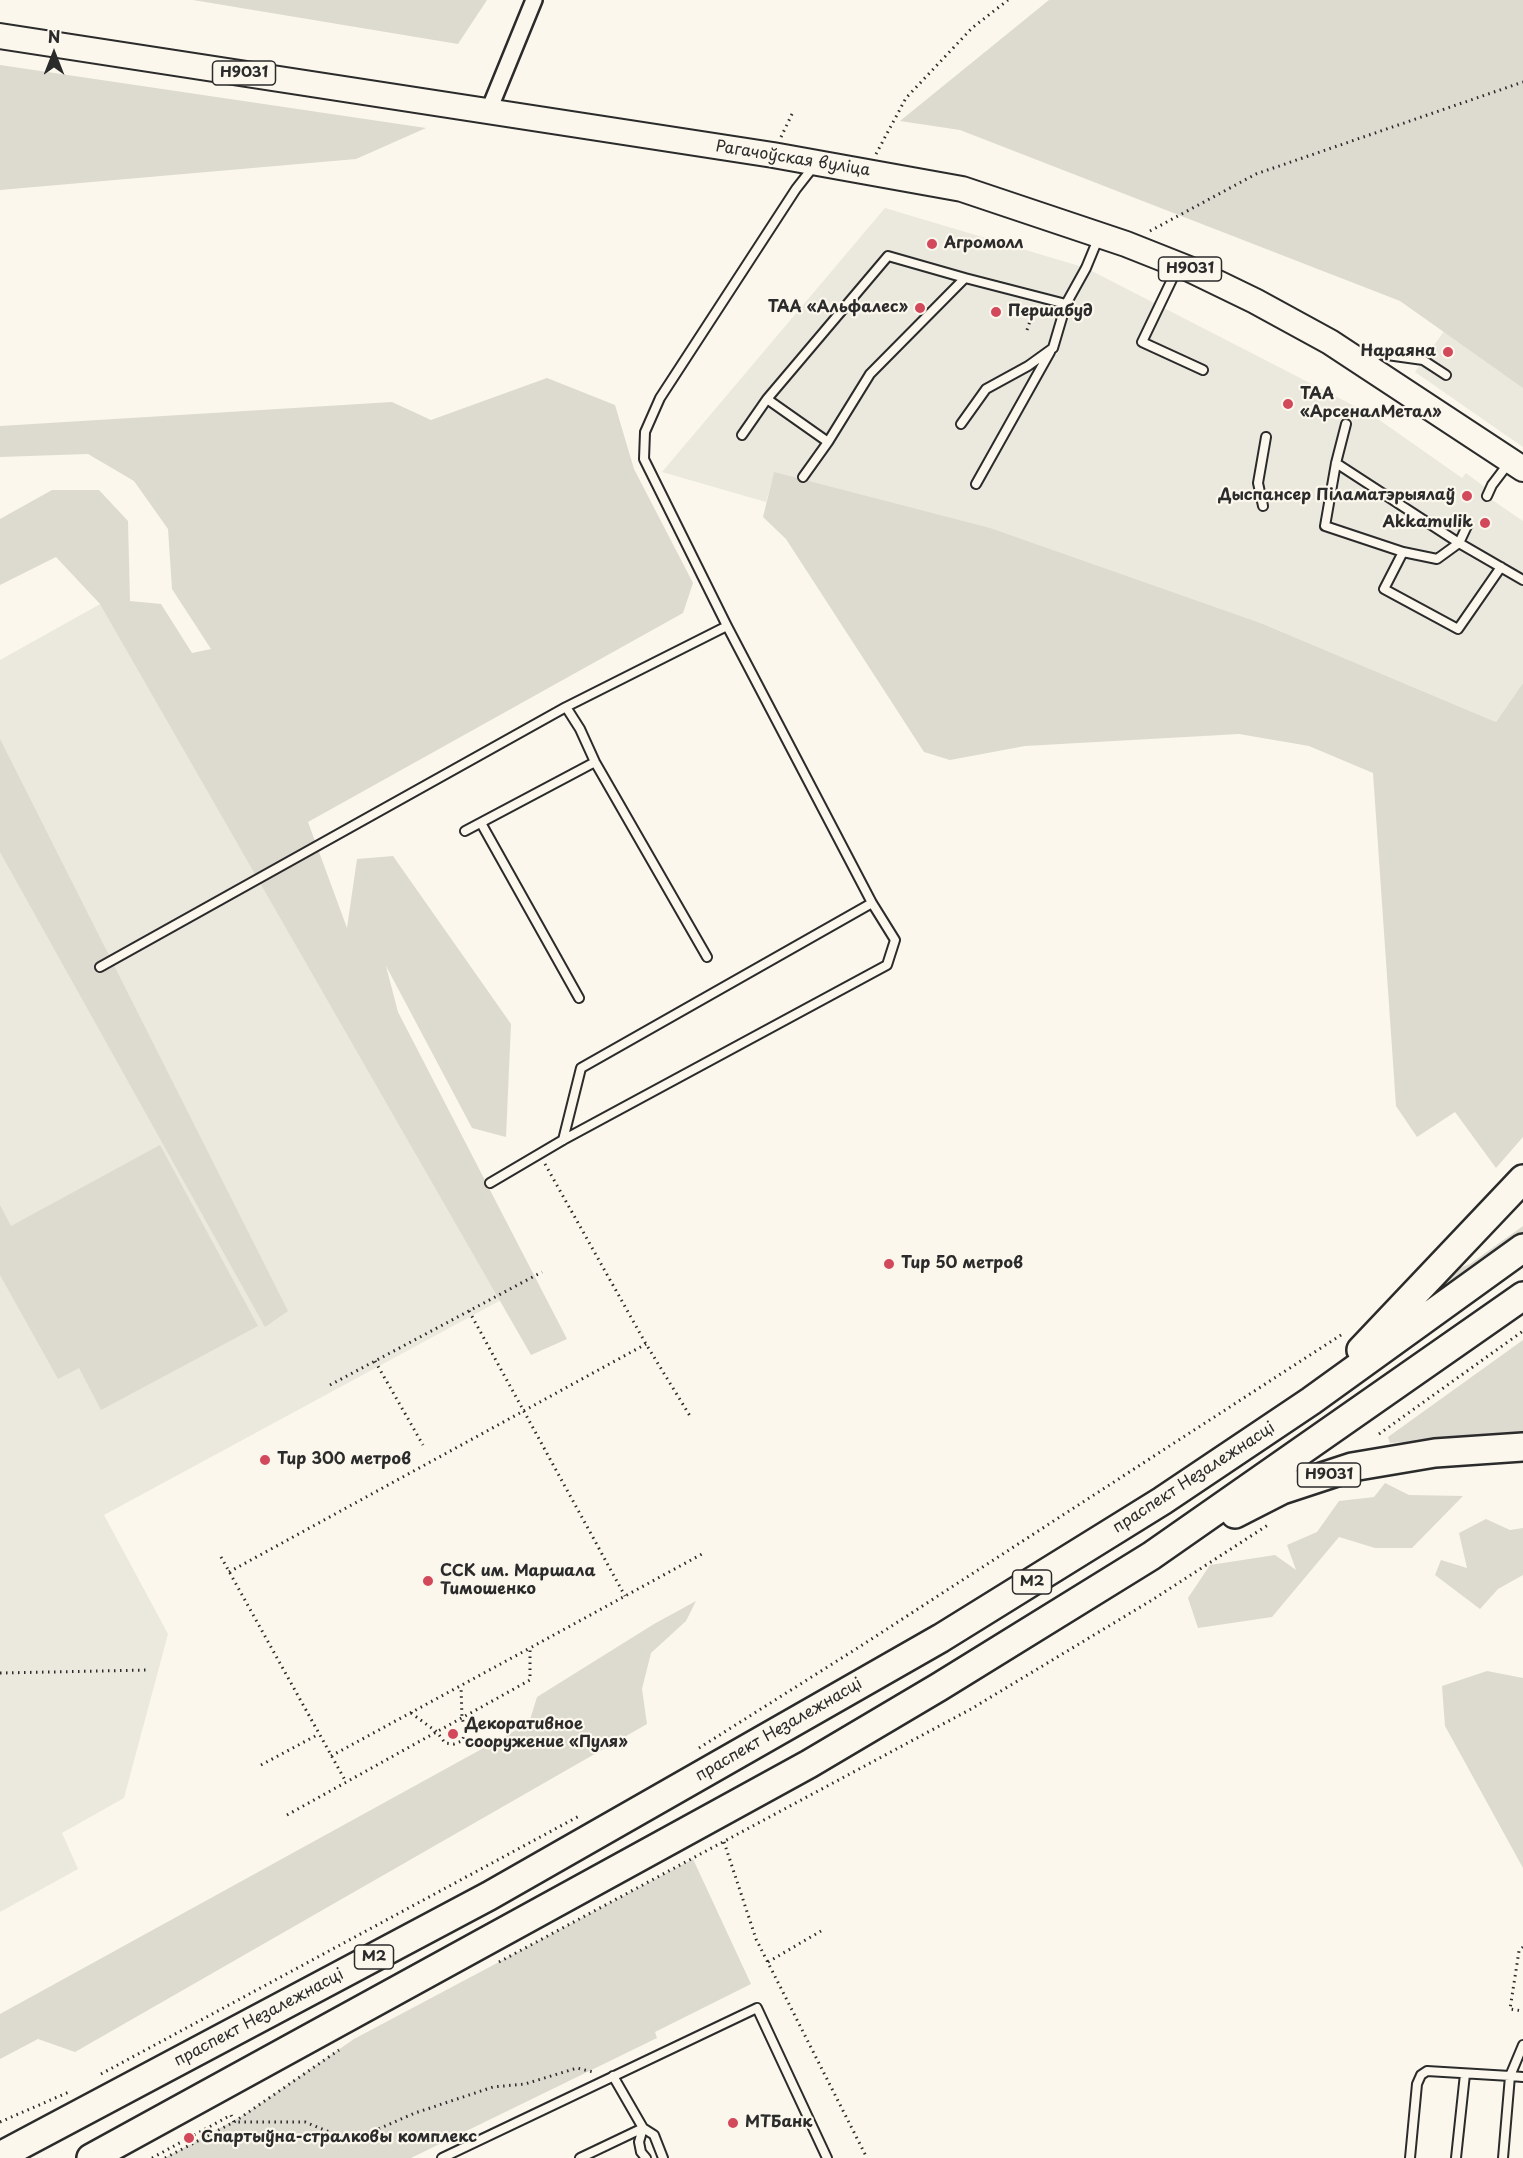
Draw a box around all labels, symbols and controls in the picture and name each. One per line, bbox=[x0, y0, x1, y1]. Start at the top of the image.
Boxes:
north arrow bbox=[24, 24, 84, 84]
text: N bbox=[48, 24, 60, 48]
road number: Н9031 bbox=[212, 61, 276, 85]
street label: Рагачоўская вуліца bbox=[714, 137, 872, 181]
place label: Агромолл bbox=[944, 234, 1023, 254]
marker: Агромолл bbox=[925, 237, 939, 251]
road number: Н9031 bbox=[1158, 257, 1222, 281]
place label: ТАА «Альфалес» bbox=[768, 298, 908, 318]
marker: ТАА «Альфалес» bbox=[913, 301, 927, 315]
place label: Першабуд bbox=[1008, 302, 1093, 322]
marker: Першабуд bbox=[989, 305, 1003, 319]
place label: Нараяна bbox=[1361, 342, 1436, 362]
marker: Нараяна bbox=[1441, 345, 1455, 359]
place label: ТАА «АрсеналМетал» bbox=[1300, 385, 1442, 423]
marker: ТАА «АрсеналМетал» bbox=[1281, 397, 1295, 411]
place label: Дыспансер Піламатэрыялаў bbox=[1219, 486, 1455, 506]
marker: Дыспансер Піламатэрыялаў bbox=[1460, 489, 1474, 503]
place label: Akkamulik bbox=[1383, 513, 1473, 533]
marker: Akkamulik bbox=[1478, 516, 1492, 530]
place label: Тир 50 метров bbox=[901, 1254, 1023, 1274]
marker: Тир 50 метров bbox=[882, 1257, 896, 1271]
street label: праспект Незалежнасці bbox=[1109, 1418, 1279, 1538]
place label: Тир 300 метров bbox=[277, 1450, 411, 1470]
marker: Тир 300 метров bbox=[258, 1453, 272, 1467]
road number: Н9031 bbox=[1298, 1463, 1360, 1487]
place label: ССК им. Маршала Тимошенко bbox=[440, 1562, 596, 1600]
road number: М2 bbox=[1012, 1570, 1052, 1594]
marker: ССК им. Маршала Тимошенко bbox=[421, 1574, 435, 1588]
street label: праспект Незалежнасці bbox=[692, 1674, 866, 1786]
place label: Декоративное сооружение «Пуля» bbox=[465, 1715, 628, 1753]
marker: Декоративное сооружение «Пуля» bbox=[446, 1727, 460, 1741]
road number: М2 bbox=[354, 1945, 394, 1969]
street label: праспект Незалежнасці bbox=[171, 1965, 347, 2071]
place label: МТБанк bbox=[745, 2113, 813, 2133]
marker: МТБанк bbox=[726, 2116, 740, 2130]
place label: Спартыўна-стралковы комплекс bbox=[201, 2128, 477, 2148]
marker: Спартыўна-стралковы комплекс bbox=[182, 2131, 196, 2145]

